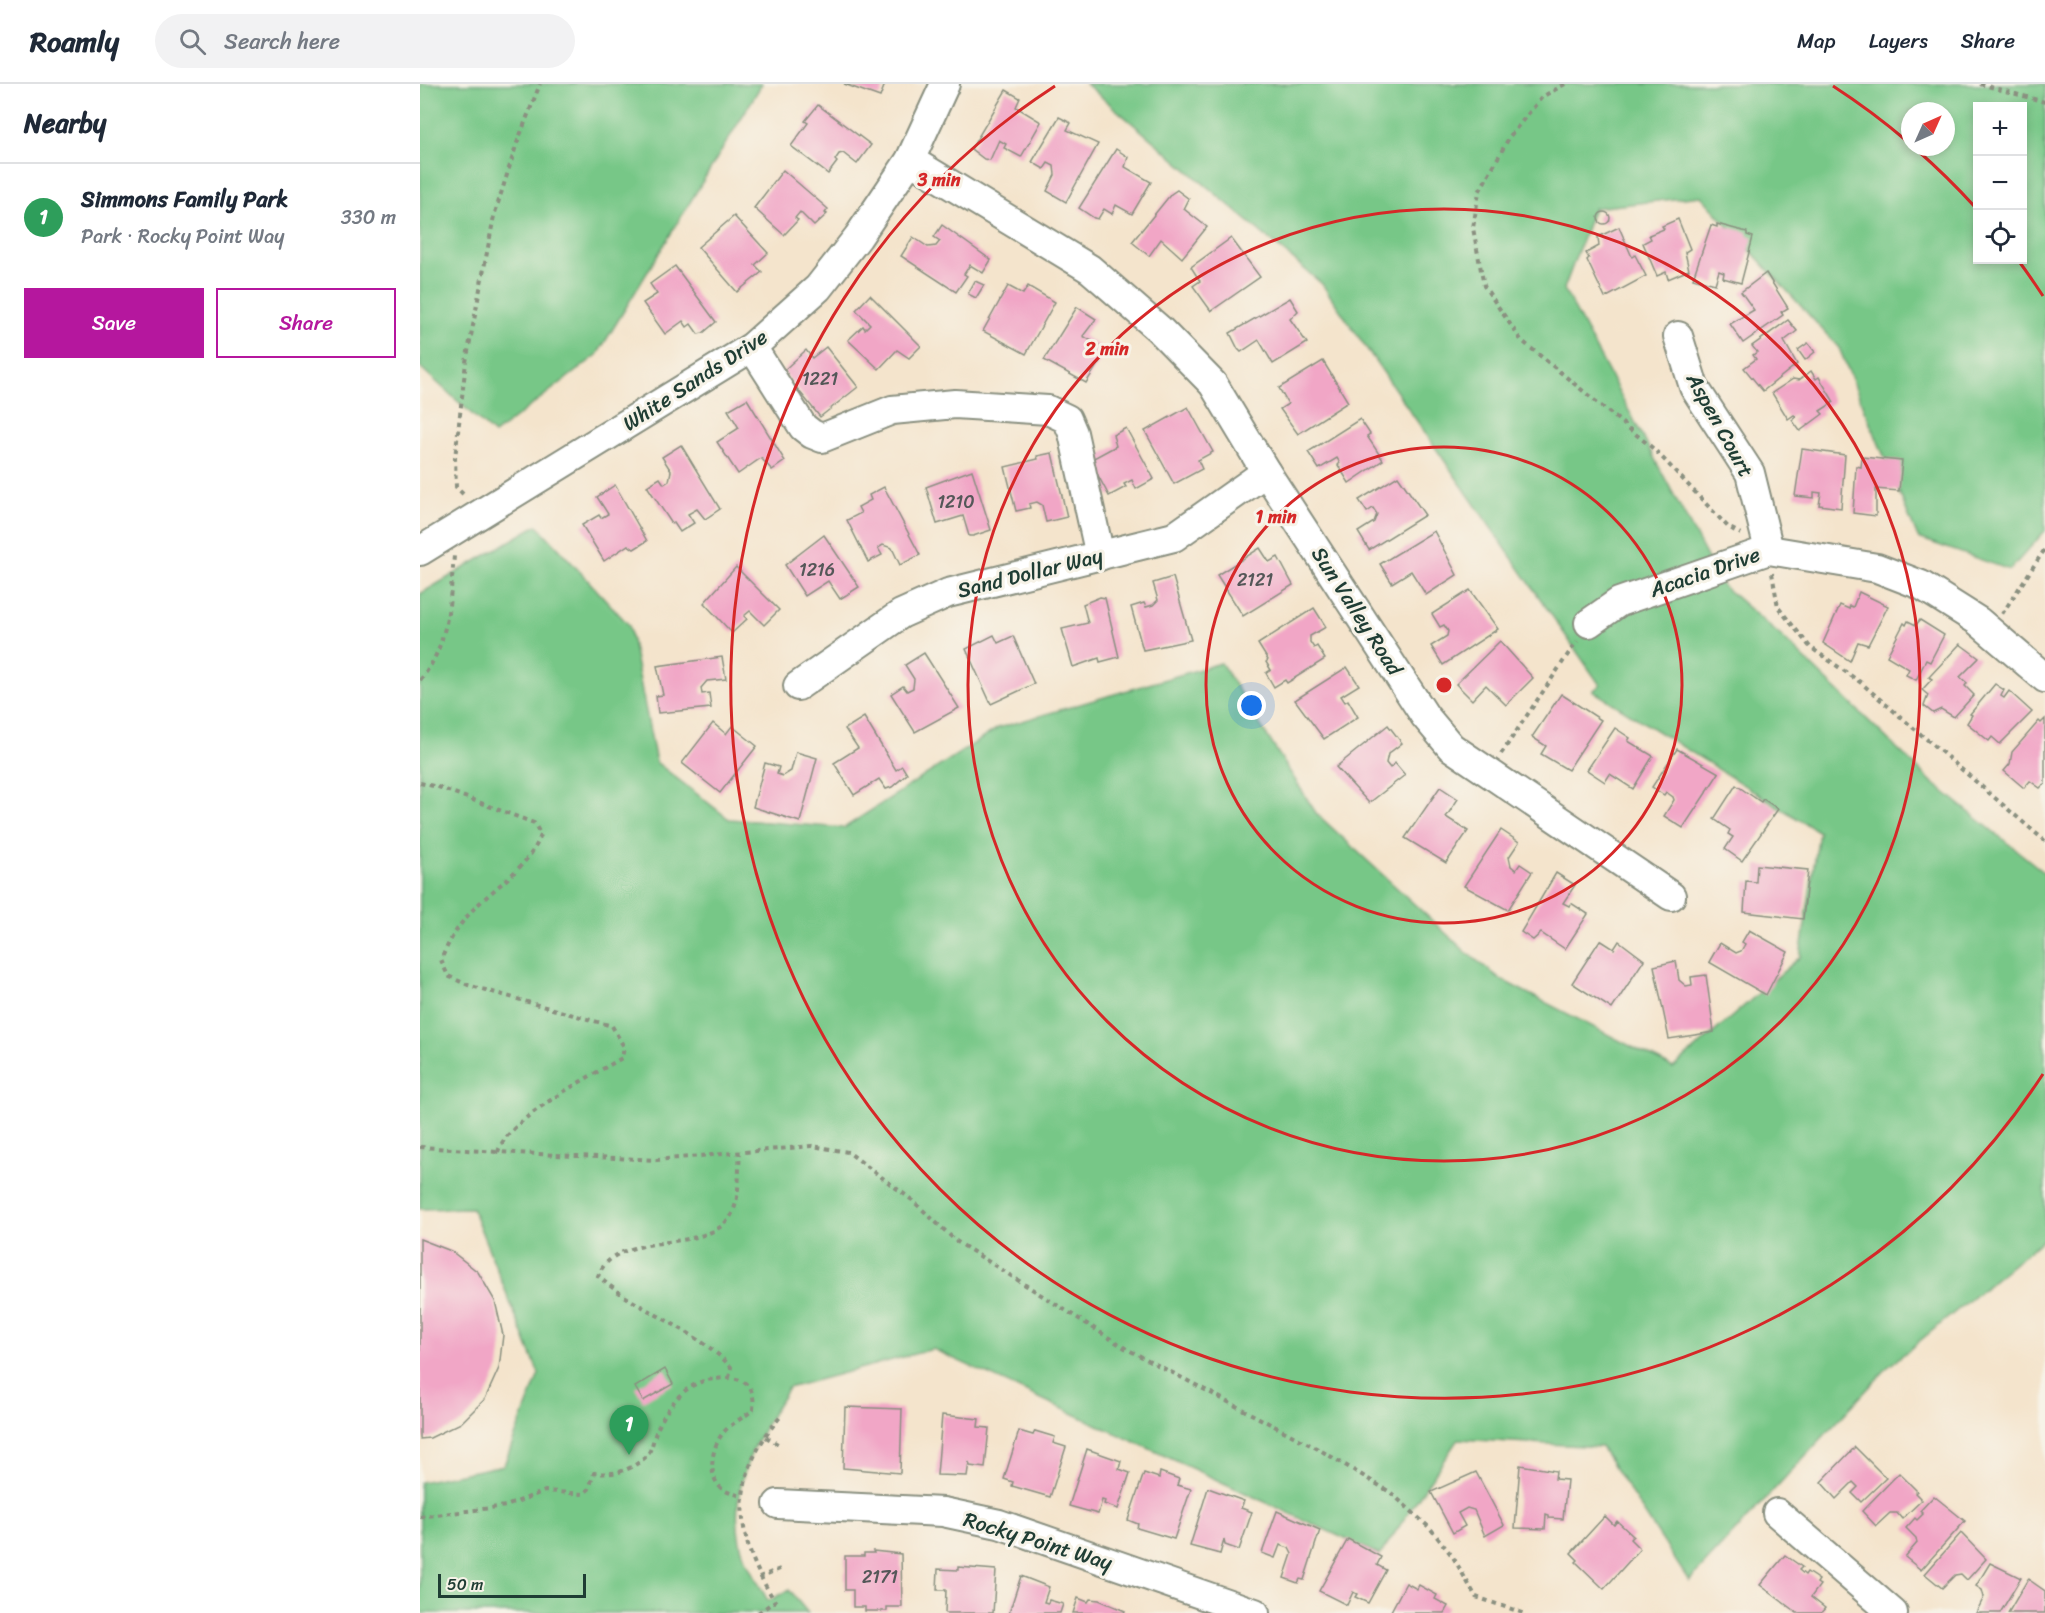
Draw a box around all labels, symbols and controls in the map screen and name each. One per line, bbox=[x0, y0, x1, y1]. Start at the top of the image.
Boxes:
search box bbox=[155, 14, 575, 68]
text: Roamly bbox=[30, 17, 119, 66]
text: Search here bbox=[224, 22, 340, 61]
text: Map bbox=[1797, 22, 1836, 60]
text: Layers bbox=[1869, 22, 1928, 60]
text: Share bbox=[1961, 22, 2015, 60]
icon: search bbox=[176, 25, 209, 58]
text: Nearby bbox=[24, 100, 106, 146]
north arrow bbox=[1901, 102, 1955, 156]
map controls bbox=[1973, 102, 2027, 264]
button: + bbox=[1973, 102, 2027, 156]
button: − bbox=[1973, 156, 2027, 210]
text: 3 min bbox=[916, 164, 961, 196]
text: Simmons Family Park bbox=[81, 180, 288, 219]
text: 1 bbox=[39, 200, 48, 235]
text: 330 m bbox=[341, 200, 396, 235]
button: locate bbox=[1973, 210, 2027, 264]
text: Park · Rocky Point Way bbox=[81, 219, 285, 254]
button: Save bbox=[24, 288, 204, 358]
button: Share bbox=[216, 288, 396, 358]
street label: White Sands Drive bbox=[615, 318, 776, 441]
text: 2 min bbox=[1084, 333, 1129, 365]
house number: 1221 bbox=[802, 363, 838, 395]
street label: Aspen Court bbox=[1675, 365, 1764, 485]
house number: 1210 bbox=[937, 486, 975, 518]
text: 1 min bbox=[1256, 501, 1297, 533]
street label: Acacia Drive bbox=[1644, 535, 1766, 609]
street label: Sand Dollar Way bbox=[953, 536, 1107, 609]
street label: Sun Valley Road bbox=[1301, 539, 1414, 685]
house number: 1216 bbox=[799, 554, 835, 586]
house number: 2121 bbox=[1237, 564, 1273, 596]
centre of rings bbox=[1434, 675, 1454, 695]
your location bbox=[1237, 691, 1266, 720]
pin: 1 bbox=[610, 1406, 648, 1455]
street label: Rocky Point Way bbox=[959, 1500, 1117, 1582]
house number: 2171 bbox=[862, 1561, 898, 1593]
text: 50 m bbox=[447, 1570, 483, 1599]
scale bar bbox=[438, 1571, 586, 1598]

